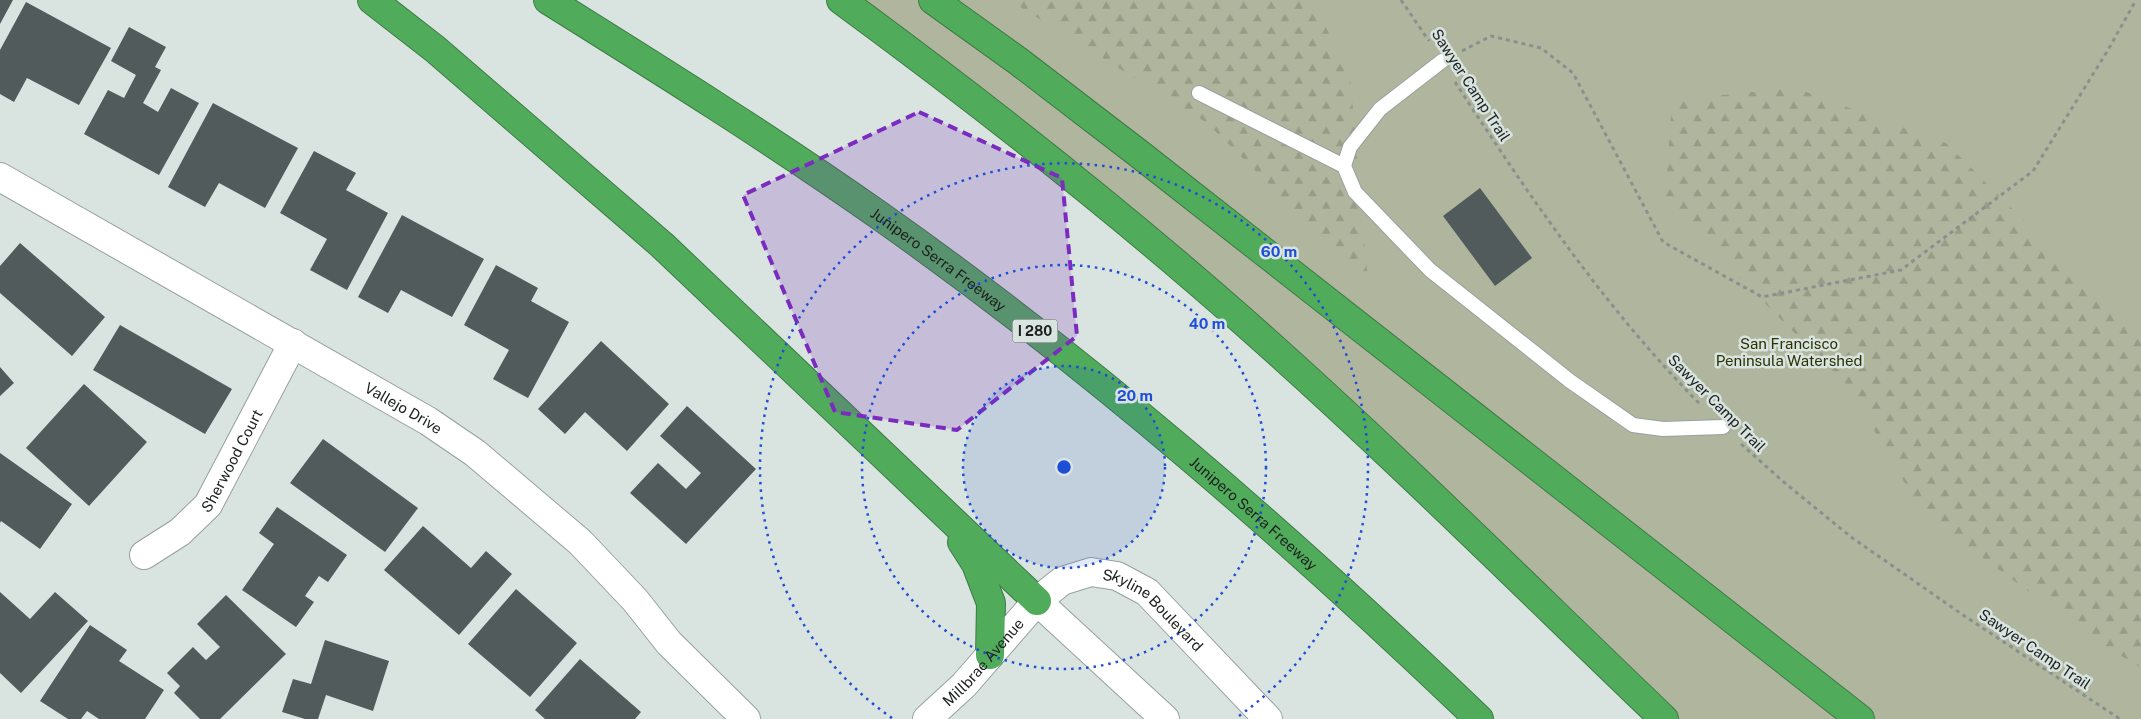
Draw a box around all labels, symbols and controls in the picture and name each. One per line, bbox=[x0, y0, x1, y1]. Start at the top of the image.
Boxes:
street label: Sawyer Camp Trail bbox=[1428, 26, 1514, 144]
street label: Junipero Serra Freeway bbox=[868, 204, 1010, 314]
text: 60 m bbox=[1261, 243, 1297, 260]
text: 40 m bbox=[1189, 315, 1225, 332]
road number: I 280 bbox=[1012, 320, 1058, 342]
park label: San Francisco Peninsula Watershed bbox=[1716, 335, 1862, 369]
street label: Sawyer Camp Trail bbox=[1665, 351, 1769, 455]
street label: Vallejo Drive bbox=[362, 378, 446, 437]
text: 20 m bbox=[1117, 387, 1153, 404]
street label: Sherwood Court bbox=[198, 406, 265, 516]
street label: Junipero Serra Freeway bbox=[1187, 453, 1321, 573]
centre of rings bbox=[1055, 458, 1073, 476]
street label: Skyline Boulevard bbox=[1102, 565, 1207, 654]
street label: Sawyer Camp Trail bbox=[1976, 605, 2094, 693]
street label: Millbrae Avenue bbox=[939, 615, 1027, 709]

